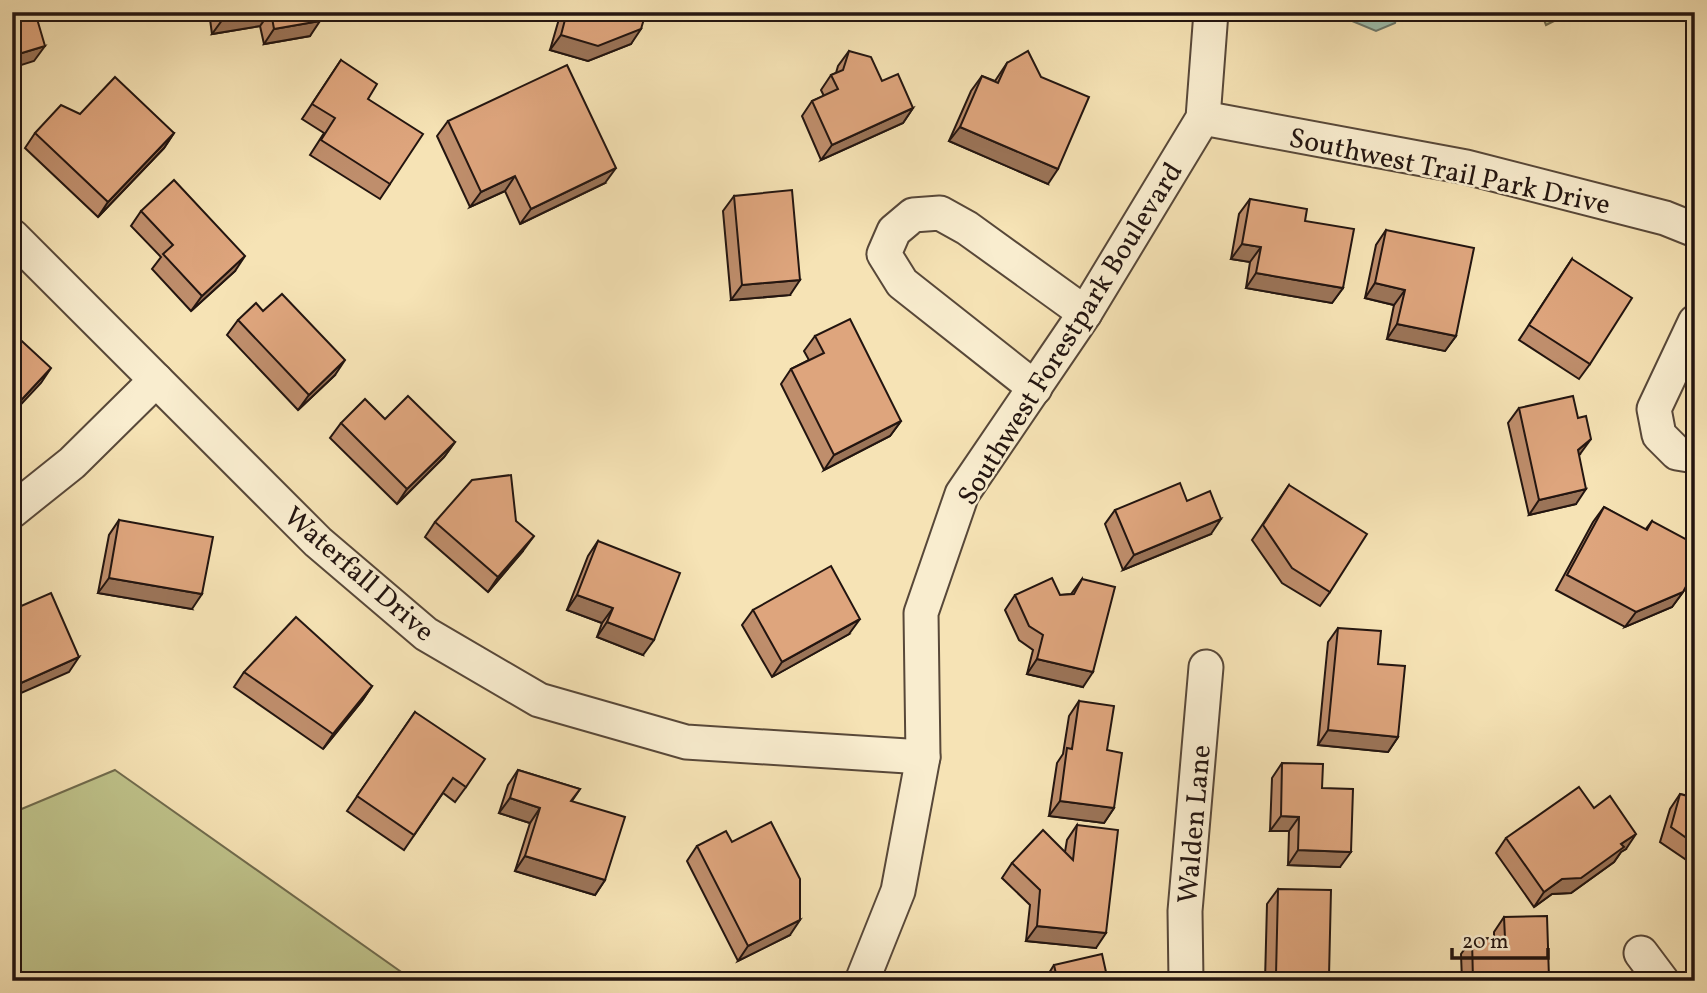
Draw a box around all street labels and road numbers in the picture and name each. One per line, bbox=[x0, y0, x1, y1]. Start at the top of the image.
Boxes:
street label: Southwest Trail Park Drive bbox=[1285, 119, 1614, 226]
street label: Southwest Forestpark Boulevard bbox=[949, 155, 1193, 513]
street label: Waterfall Drive bbox=[274, 498, 442, 651]
street label: Walden Lane bbox=[1169, 743, 1222, 905]

